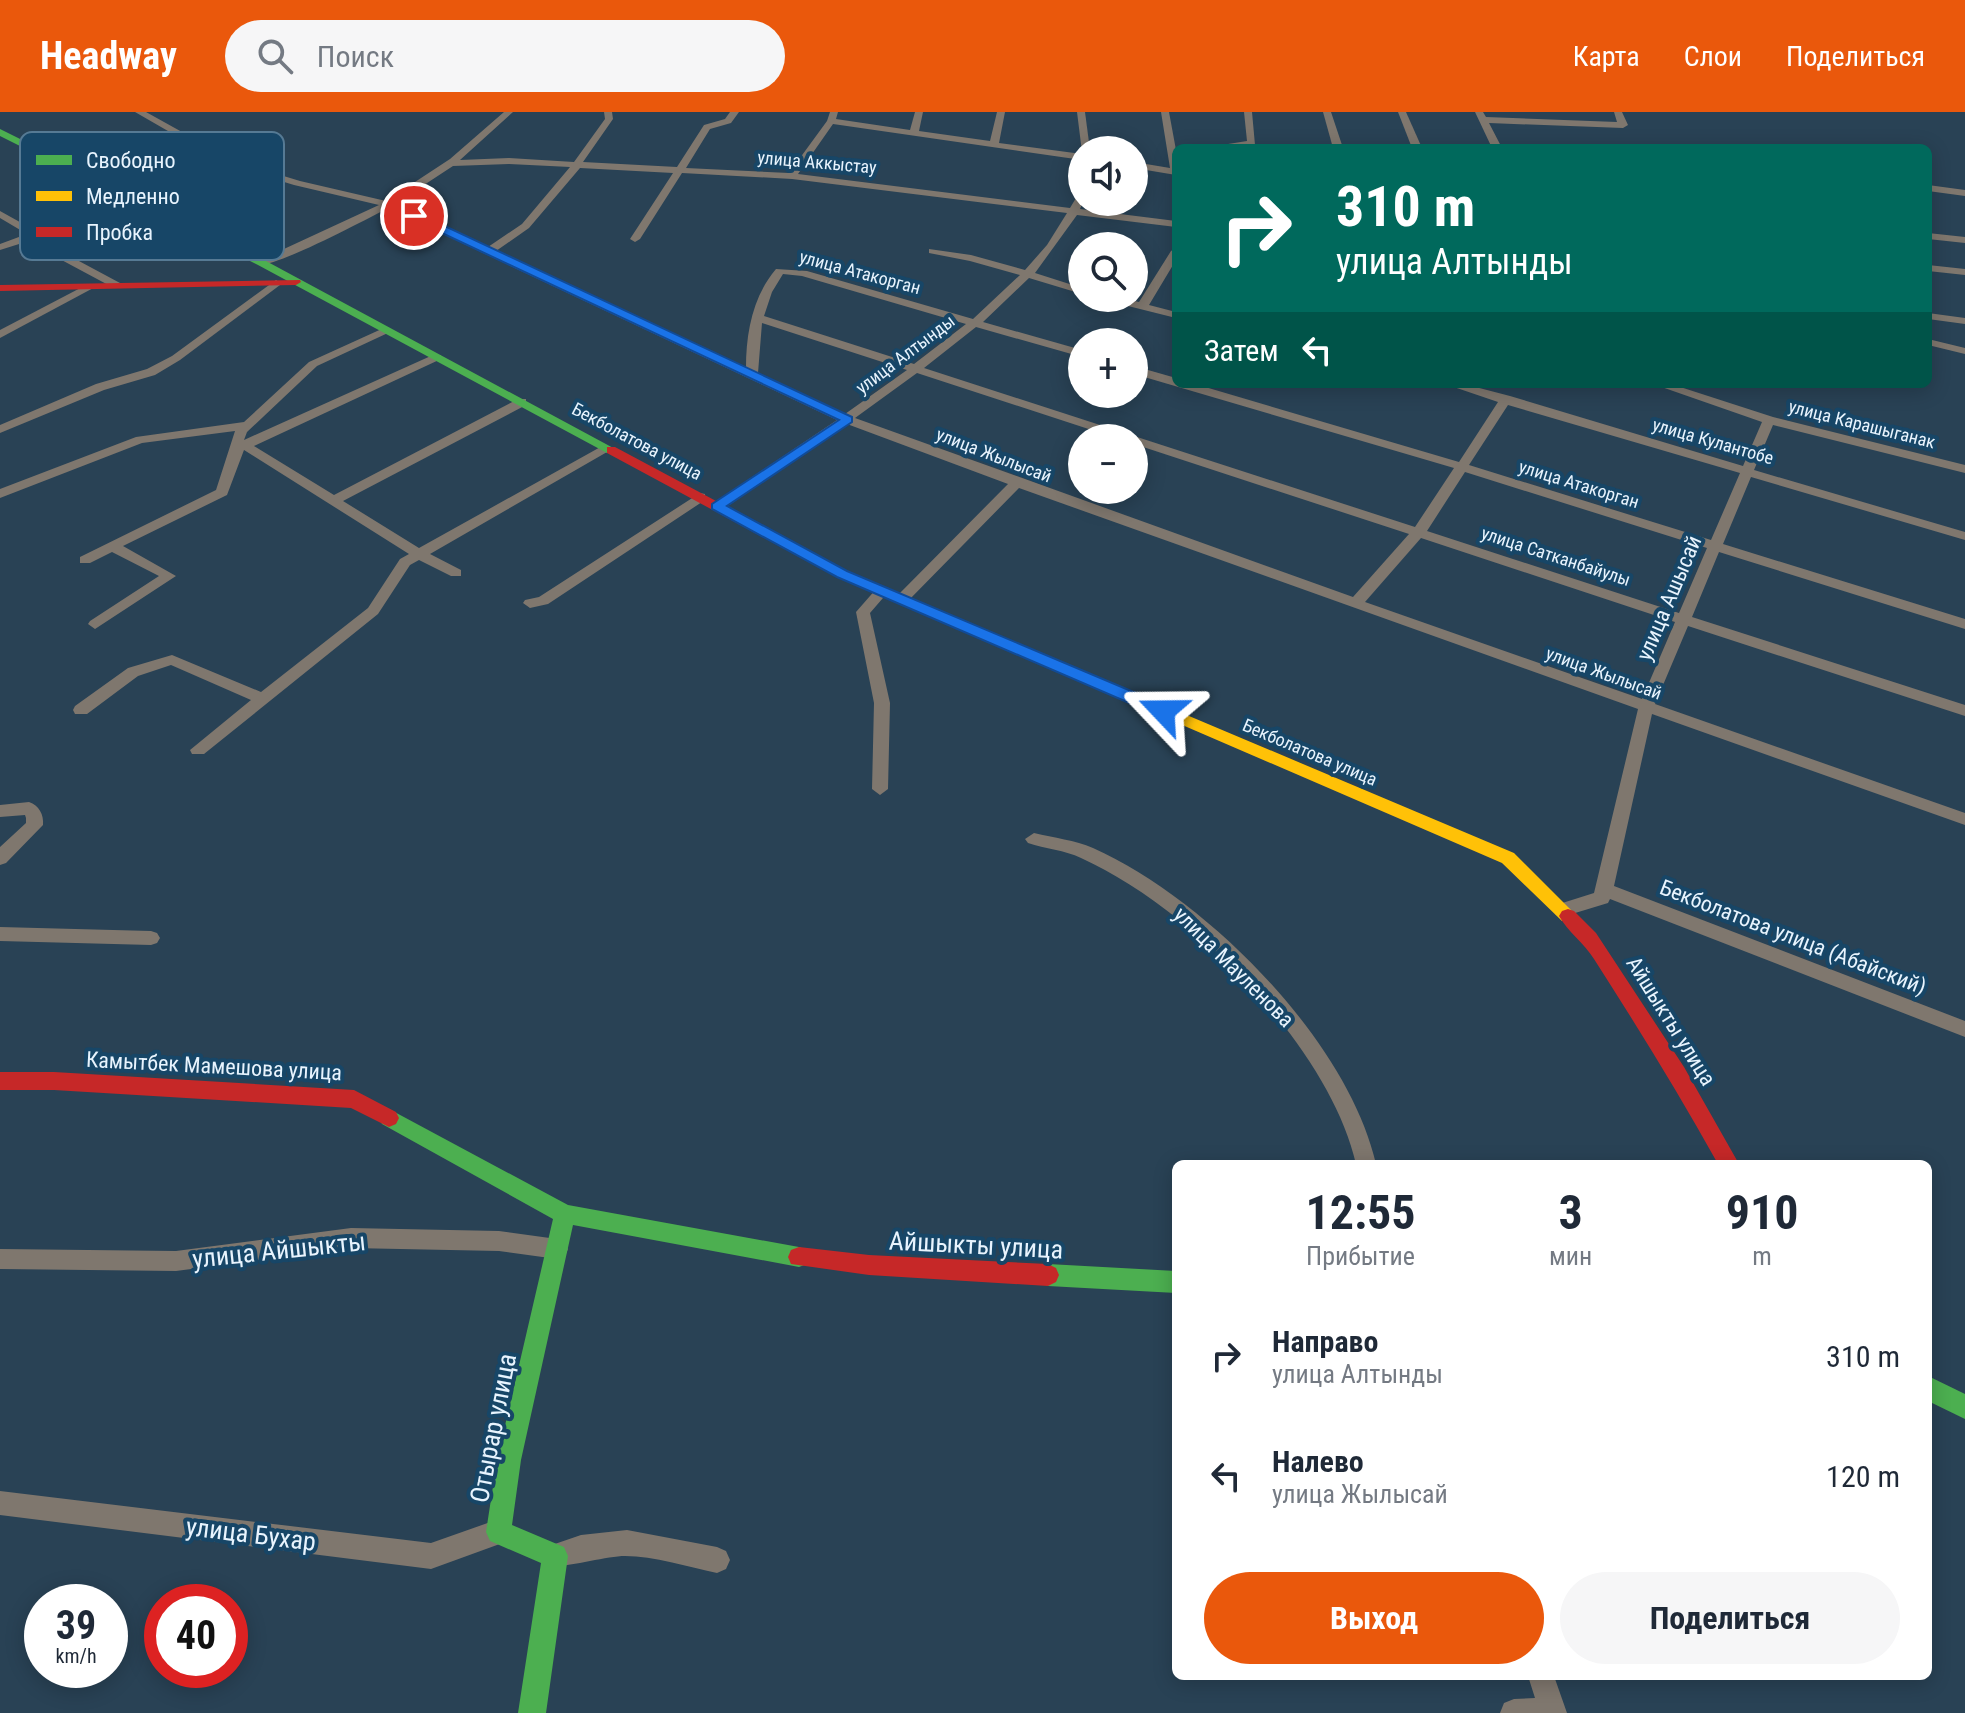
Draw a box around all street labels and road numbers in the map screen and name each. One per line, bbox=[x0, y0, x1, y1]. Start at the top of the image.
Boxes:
street label: улица Аккыстау bbox=[757, 146, 878, 178]
street label: улица Атакорган bbox=[797, 246, 923, 298]
street label: улица Алтынды bbox=[851, 310, 959, 398]
street label: улица Карашыганак bbox=[1786, 396, 1938, 452]
street label: Бекболатова улица bbox=[569, 398, 705, 484]
street label: улица Кулантобе bbox=[1650, 414, 1776, 468]
street label: улица Жылысай bbox=[933, 423, 1055, 487]
street label: улица Атакорган bbox=[1516, 456, 1642, 512]
street label: улица Сатканбайулы bbox=[1479, 522, 1633, 590]
street label: улица Ашысай bbox=[1631, 532, 1707, 664]
street label: улица Жылысай bbox=[1543, 642, 1665, 704]
street label: Бекболатова улица bbox=[1240, 714, 1380, 790]
street label: Бекболатова улица (Абайский) bbox=[1656, 875, 1930, 1000]
street label: улица Мауленова bbox=[1169, 902, 1299, 1032]
street label: Айшыкты улица bbox=[1621, 952, 1721, 1090]
street label: Камытбек Мамешова улица bbox=[85, 1047, 343, 1085]
street label: Айшыкты улица bbox=[888, 1225, 1064, 1265]
street label: улица Айшыкты bbox=[191, 1226, 367, 1274]
street label: Отырар улица bbox=[464, 1351, 522, 1505]
street label: улица Бухар bbox=[184, 1511, 318, 1557]

